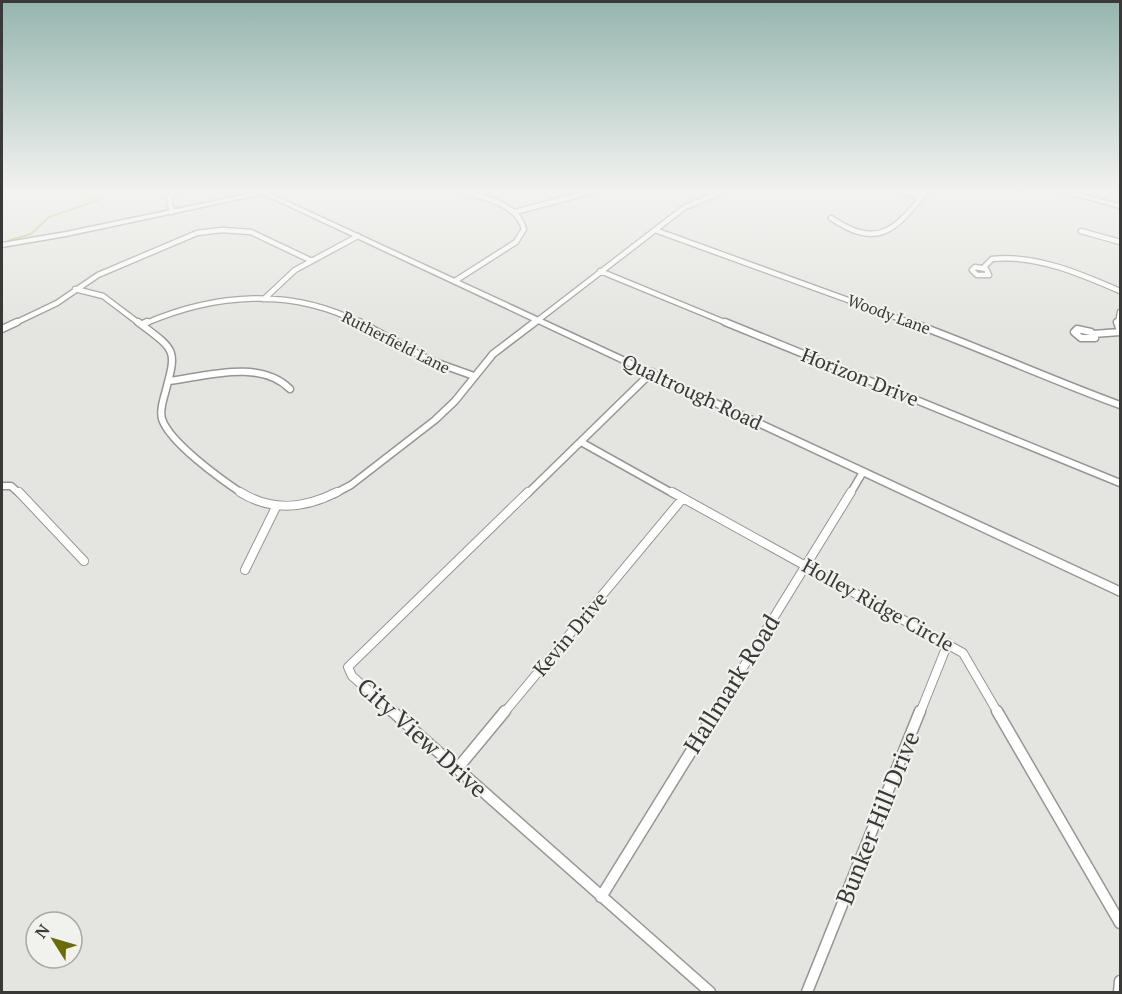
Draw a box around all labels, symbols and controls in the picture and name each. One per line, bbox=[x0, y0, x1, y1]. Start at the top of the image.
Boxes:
street label: Woody Lane bbox=[844, 289, 934, 339]
street label: Rutherfield Lane bbox=[338, 305, 454, 379]
street label: Horizon Drive bbox=[797, 341, 923, 412]
street label: Qualtrough Road bbox=[618, 347, 767, 436]
street label: Holley Ridge Circle bbox=[798, 552, 959, 657]
street label: Kevin Drive bbox=[526, 586, 613, 682]
street label: Hallmark Road bbox=[676, 608, 787, 759]
street label: City View Drive bbox=[351, 670, 495, 804]
street label: Bunker Hill Drive bbox=[828, 726, 926, 909]
north arrow bbox=[24, 910, 84, 970]
text: N bbox=[30, 920, 54, 942]

